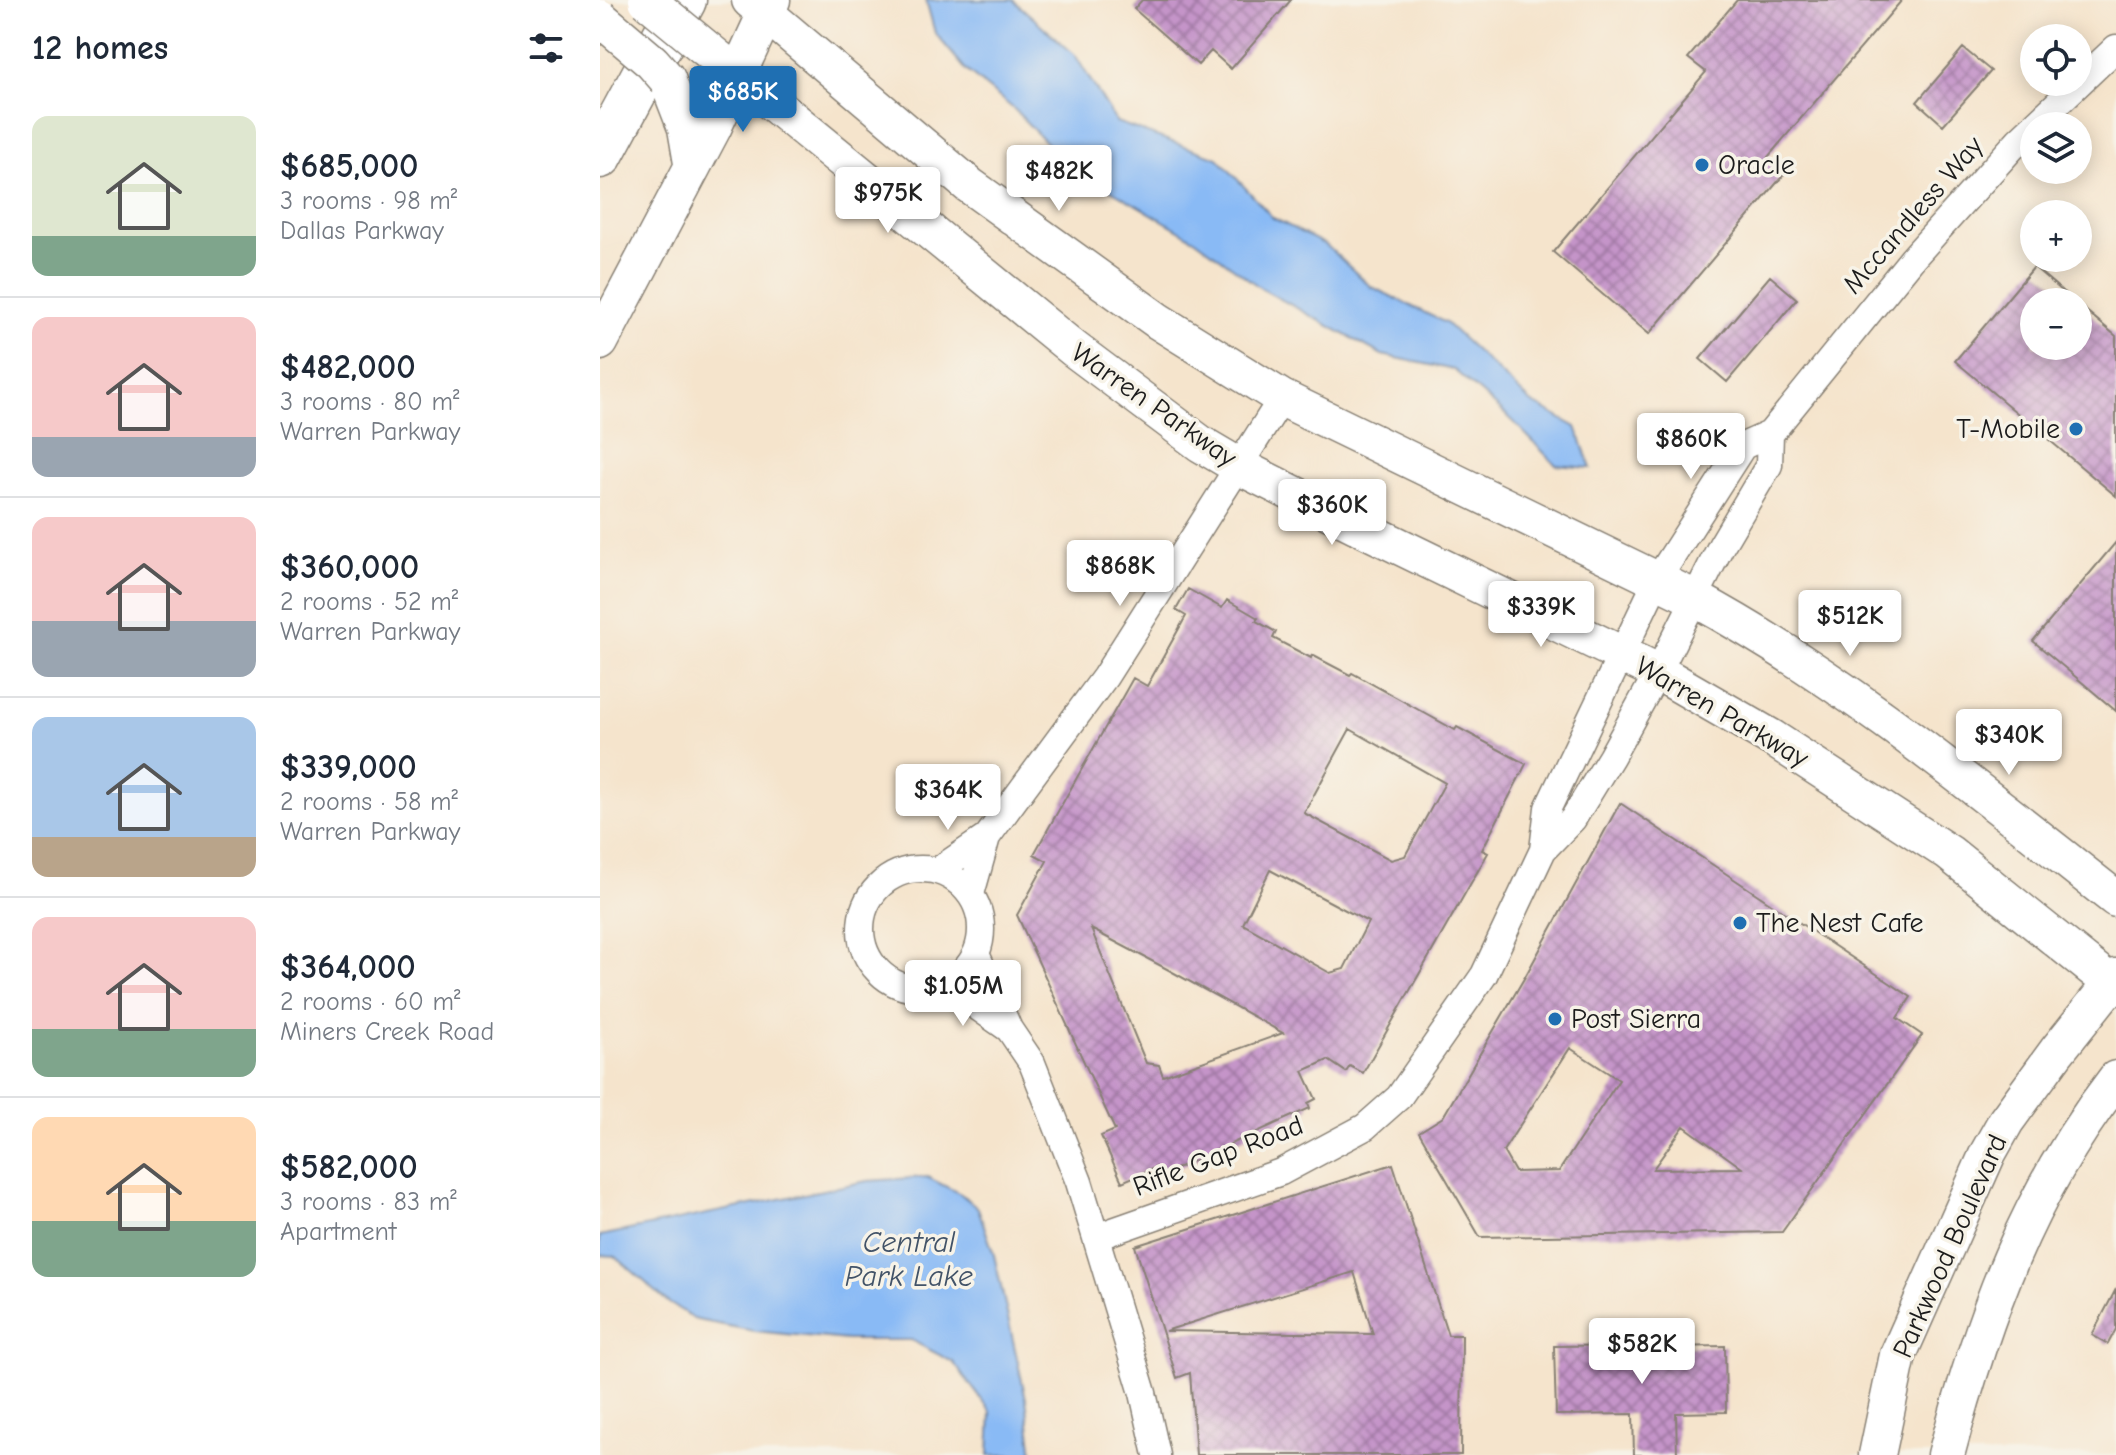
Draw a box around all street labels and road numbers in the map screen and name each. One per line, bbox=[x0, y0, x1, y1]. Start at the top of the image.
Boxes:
street label: Mccandless Way bbox=[1836, 130, 1990, 300]
street label: Warren Parkway bbox=[1065, 336, 1243, 474]
street label: Warren Parkway bbox=[1630, 650, 1815, 775]
street label: Rifle Gap Road bbox=[1128, 1109, 1308, 1203]
street label: Parkwood Boulevard bbox=[1886, 1129, 2014, 1363]

